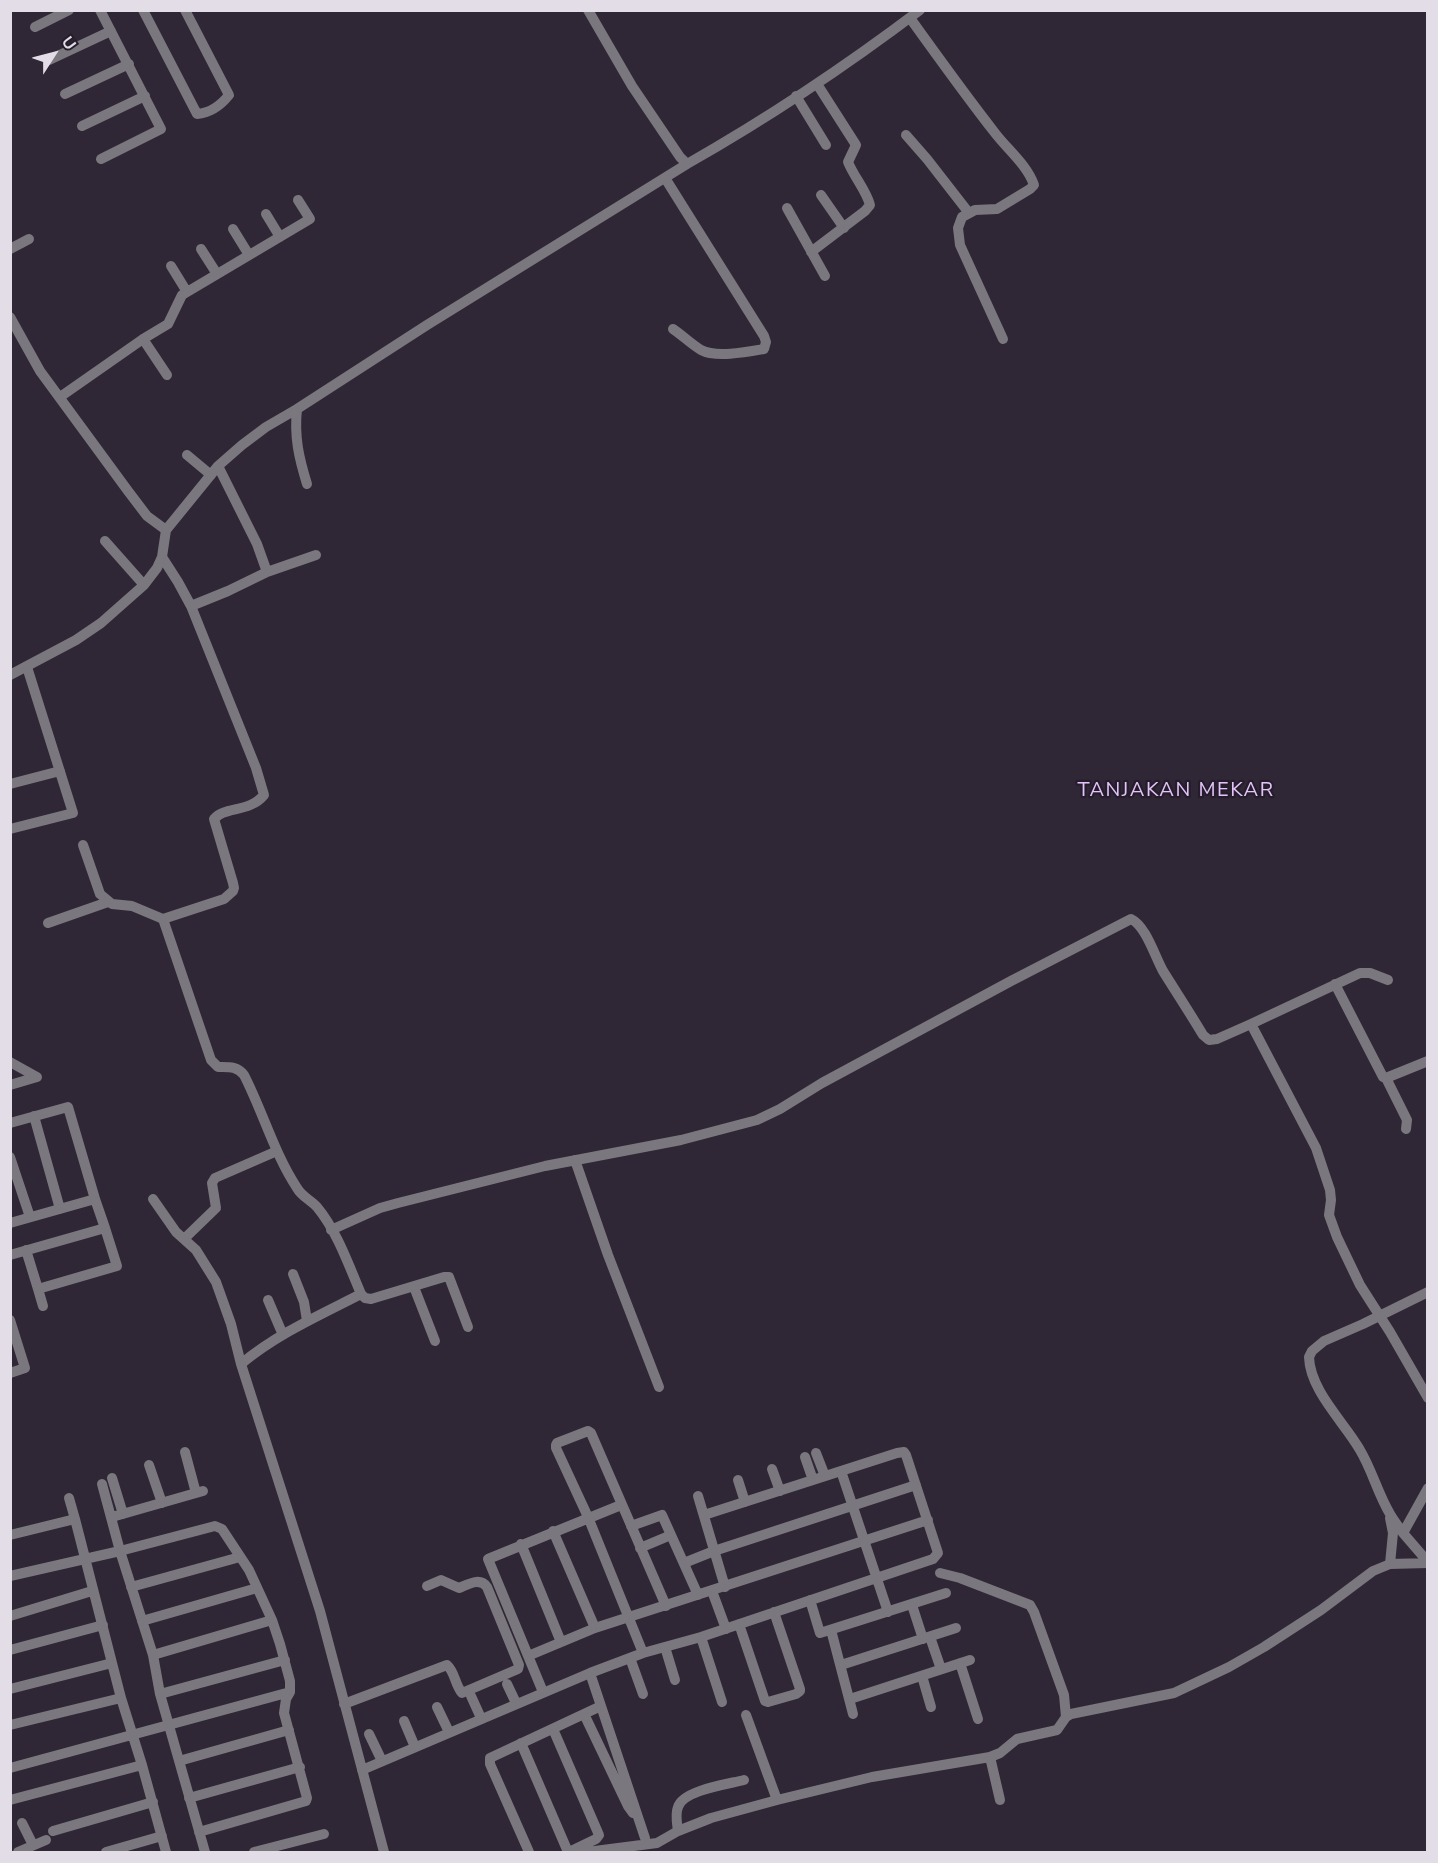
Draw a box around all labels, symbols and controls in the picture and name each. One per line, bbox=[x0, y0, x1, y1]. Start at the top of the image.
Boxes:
north arrow bbox=[24, 24, 84, 84]
text: U bbox=[56, 32, 81, 55]
district label: TANJAKAN MEKAR bbox=[1077, 779, 1275, 803]

